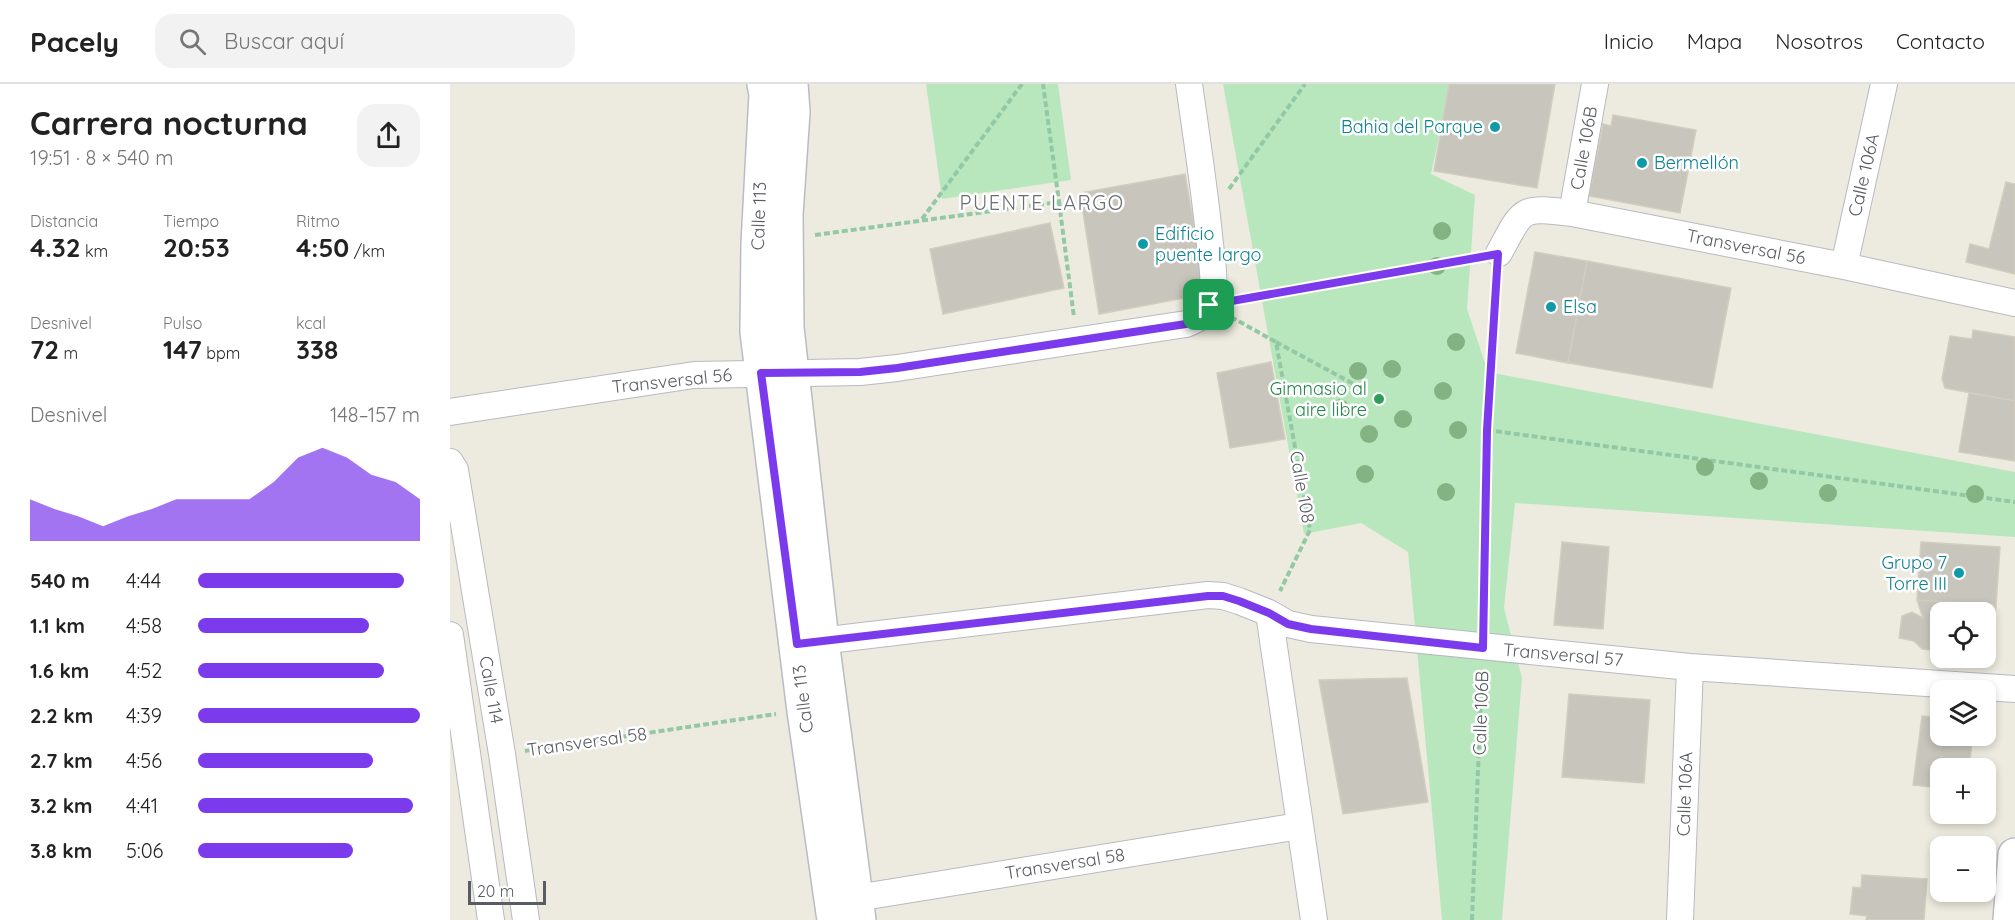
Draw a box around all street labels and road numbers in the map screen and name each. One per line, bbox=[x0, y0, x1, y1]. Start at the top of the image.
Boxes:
street label: Calle 106B bbox=[1565, 104, 1602, 192]
street label: Calle 106A bbox=[1843, 131, 1884, 219]
street label: Calle 113 bbox=[746, 181, 771, 251]
street label: Transversal 56 bbox=[1685, 224, 1808, 269]
street label: Transversal 56 bbox=[611, 363, 734, 398]
street label: Calle 108 bbox=[1285, 449, 1320, 525]
street label: Transversal 57 bbox=[1502, 638, 1624, 671]
street label: Calle 114 bbox=[474, 654, 509, 726]
street label: Calle 113 bbox=[787, 664, 818, 735]
street label: Calle 106B bbox=[1468, 670, 1493, 756]
street label: Transversal 58 bbox=[525, 722, 648, 761]
street label: Calle 106A bbox=[1672, 751, 1697, 837]
street label: Transversal 58 bbox=[1003, 843, 1126, 884]

